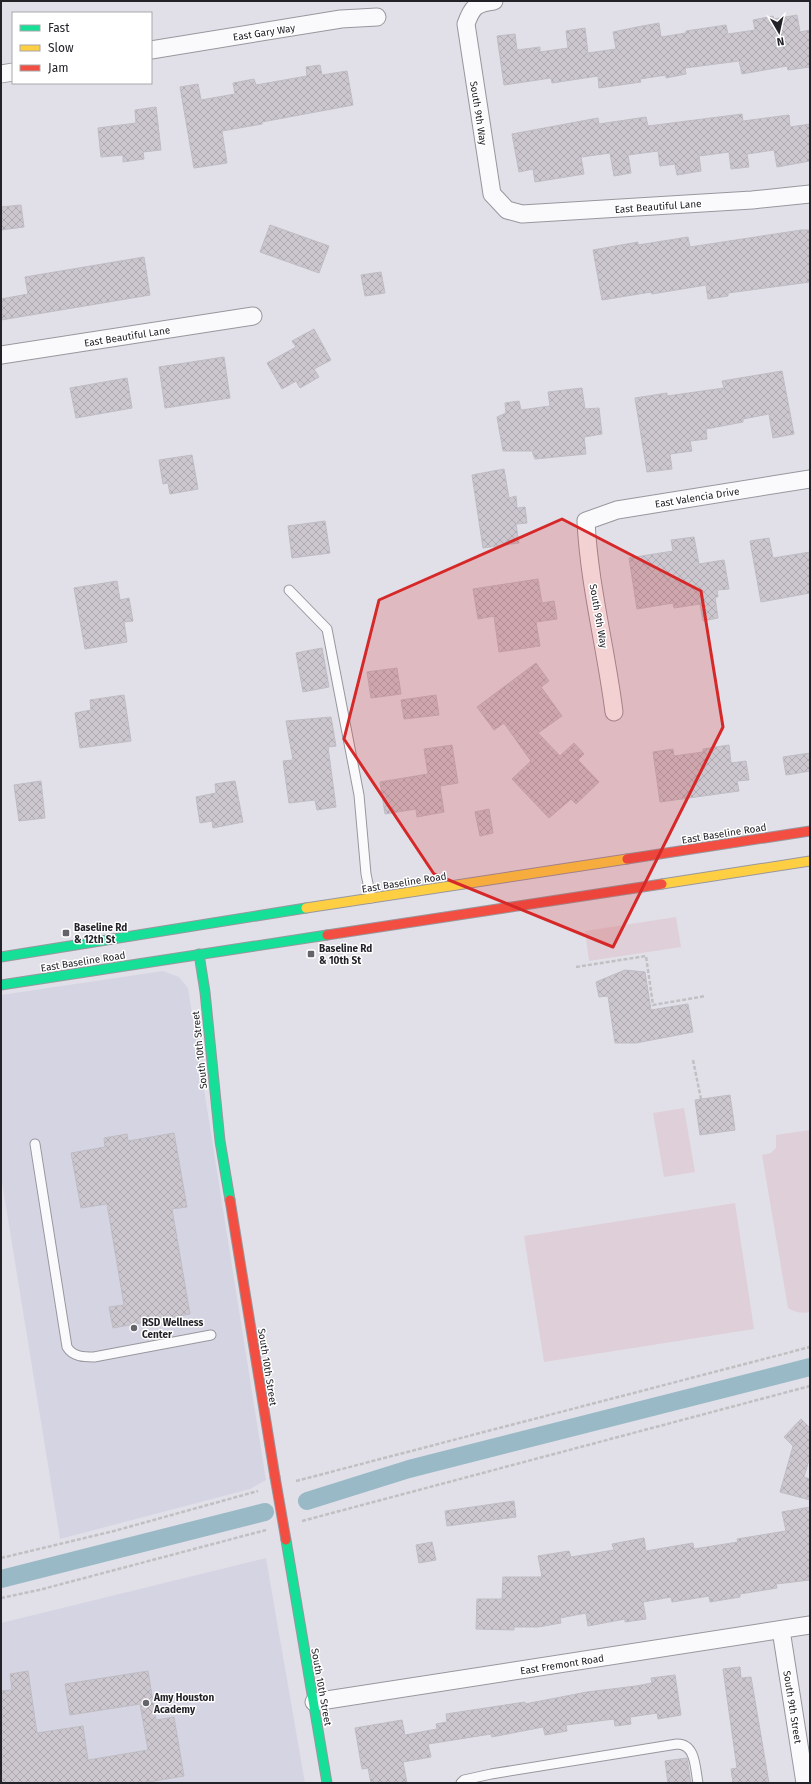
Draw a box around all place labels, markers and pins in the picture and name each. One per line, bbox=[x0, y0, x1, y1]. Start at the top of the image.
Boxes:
place label: Baseline Rd & 12th St bbox=[74, 922, 127, 946]
marker: Baseline Rd & 12th St bbox=[61, 928, 71, 938]
place label: Baseline Rd & 10th St bbox=[319, 943, 372, 967]
marker: Baseline Rd & 10th St bbox=[306, 949, 316, 959]
place label: RSD Wellness Center bbox=[142, 1317, 204, 1341]
marker: RSD Wellness Center bbox=[129, 1323, 139, 1333]
place label: Amy Houston Academy bbox=[153, 1692, 214, 1716]
marker: Amy Houston Academy bbox=[141, 1698, 151, 1708]

